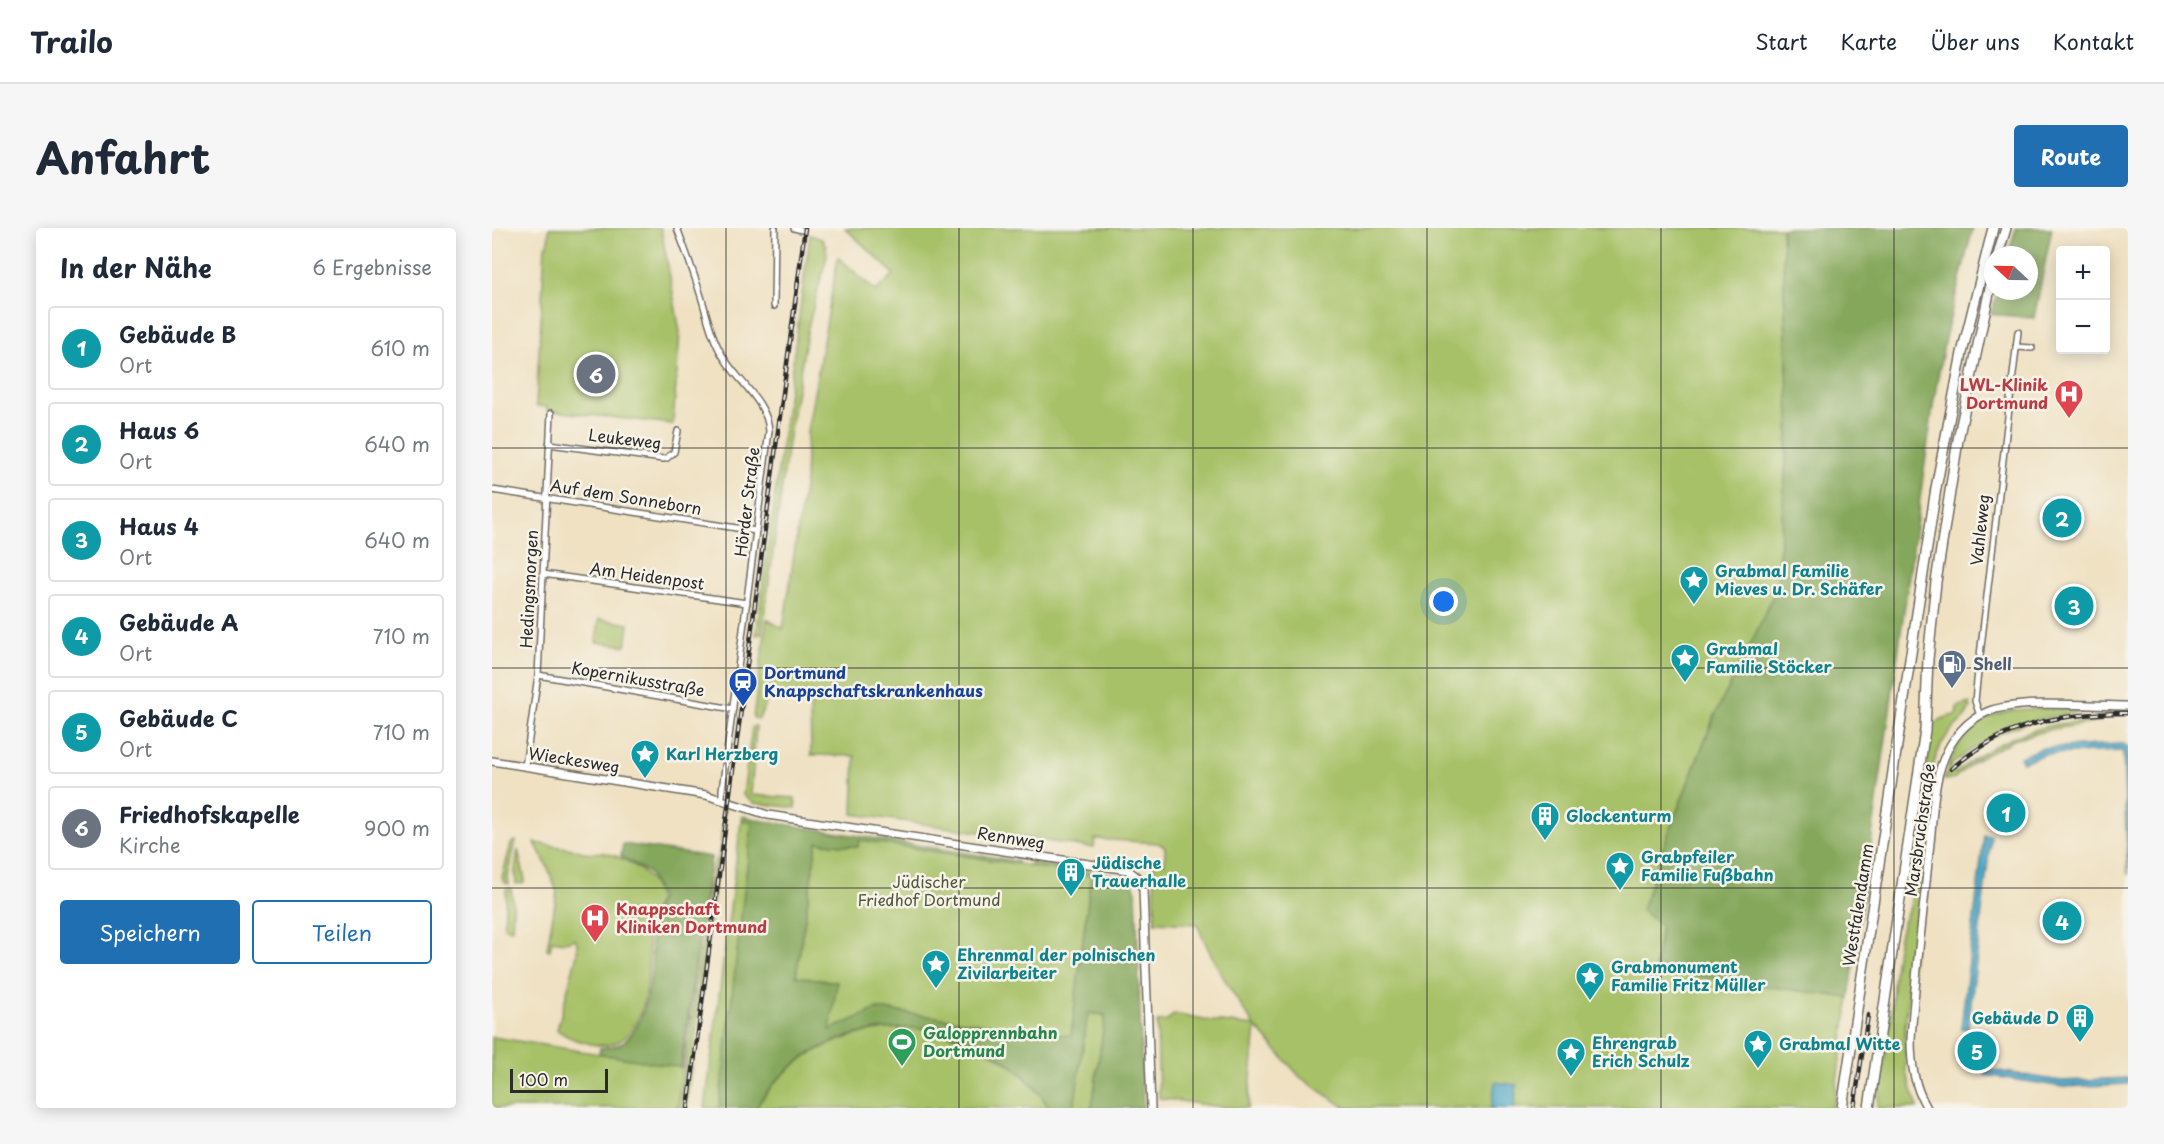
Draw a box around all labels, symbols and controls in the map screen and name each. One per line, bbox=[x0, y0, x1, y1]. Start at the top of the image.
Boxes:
text: Trailo bbox=[30, 20, 113, 63]
text: Start bbox=[1755, 25, 1807, 57]
text: Karte bbox=[1840, 25, 1897, 57]
text: Über uns bbox=[1930, 25, 2020, 57]
text: Kontakt bbox=[2053, 25, 2134, 57]
text: Anfahrt bbox=[36, 125, 210, 188]
button: Route bbox=[2014, 125, 2128, 187]
north arrow bbox=[1984, 246, 2038, 300]
map controls bbox=[2056, 246, 2110, 354]
button: + bbox=[2056, 246, 2110, 300]
text: In der Nähe bbox=[60, 248, 212, 287]
text: 6 Ergebnisse bbox=[312, 252, 432, 282]
button: − bbox=[2056, 300, 2110, 354]
text: Gebäude B bbox=[119, 317, 236, 350]
text: 1 bbox=[77, 333, 86, 363]
text: 610 m bbox=[370, 333, 430, 363]
text: Ort bbox=[119, 350, 152, 380]
pin: 6 bbox=[576, 352, 616, 396]
place label: LWL-Klinik Dortmund bbox=[1960, 372, 2048, 414]
hospital icon: LWL-Klinik Dortmund bbox=[2053, 378, 2085, 420]
text: Haus 6 bbox=[119, 413, 199, 446]
street label: Leukeweg bbox=[587, 422, 663, 454]
text: 2 bbox=[74, 429, 89, 459]
text: 640 m bbox=[364, 429, 430, 459]
text: Ort bbox=[119, 446, 152, 476]
street label: Hörder Straße bbox=[727, 446, 765, 558]
street label: Auf dem Sonneborn bbox=[549, 472, 704, 520]
street label: Vahleweg bbox=[1963, 493, 1995, 567]
pin: 2 bbox=[2042, 496, 2082, 540]
text: Haus 4 bbox=[119, 509, 199, 542]
text: 3 bbox=[75, 525, 88, 555]
text: 640 m bbox=[364, 525, 430, 555]
street label: Hedingsmorgen bbox=[513, 529, 543, 649]
text: Ort bbox=[119, 542, 152, 572]
street label: Am Heidenpost bbox=[588, 555, 706, 595]
place label: Grabmal Familie Mieves u. Dr. Schäfer bbox=[1715, 558, 1883, 600]
place icon: Grabmal Familie Mieves u. Dr. Schäfer bbox=[1678, 564, 1710, 606]
pin: 3 bbox=[2054, 584, 2094, 628]
your location bbox=[1429, 587, 1458, 616]
text: Gebäude A bbox=[119, 605, 239, 638]
text: 4 bbox=[75, 621, 88, 651]
text: 710 m bbox=[373, 621, 430, 651]
place label: Grabmal Familie Stöcker bbox=[1706, 636, 1832, 678]
text: Ort bbox=[119, 638, 152, 668]
place icon: Grabmal Familie Stöcker bbox=[1669, 642, 1701, 684]
fuel station icon: Shell bbox=[1936, 648, 1968, 690]
place label: Shell bbox=[1973, 651, 2012, 675]
street label: Kopernikusstraße bbox=[570, 654, 707, 702]
place label: Dortmund Knappschaftskrankenhaus bbox=[764, 660, 983, 702]
station icon: Dortmund Knappschaftskrankenhaus bbox=[727, 666, 759, 708]
text: Gebäude C bbox=[119, 701, 238, 734]
text: 5 bbox=[75, 717, 88, 747]
text: 710 m bbox=[373, 717, 430, 747]
text: Ort bbox=[119, 734, 152, 764]
place icon: Karl Herzberg bbox=[629, 738, 661, 780]
street label: Wieckesweg bbox=[527, 740, 622, 778]
place label: Karl Herzberg bbox=[666, 741, 779, 765]
street label: Marsbruchstraße bbox=[1898, 762, 1940, 898]
pin: 1 bbox=[1986, 790, 2026, 836]
text: Friedhofskapelle bbox=[119, 797, 300, 830]
building icon: Glockenturm bbox=[1529, 800, 1561, 842]
place label: Glockenturm bbox=[1566, 803, 1671, 827]
text: 6 bbox=[74, 813, 89, 843]
text: 900 m bbox=[364, 813, 430, 843]
street label: Rennweg bbox=[976, 820, 1047, 854]
text: Kirche bbox=[119, 830, 181, 860]
street label: Westfalendamm bbox=[1835, 842, 1879, 968]
place label: Grabpfeiler Familie Fußbahn bbox=[1641, 844, 1774, 886]
place label: Jüdische Trauerhalle bbox=[1092, 850, 1186, 892]
place icon: Grabpfeiler Familie Fußbahn bbox=[1604, 850, 1636, 892]
building icon: Jüdische Trauerhalle bbox=[1055, 856, 1087, 898]
park label: Jüdischer Friedhof Dortmund bbox=[857, 869, 1001, 911]
place label: Knappschaft Kliniken Dortmund bbox=[616, 896, 767, 938]
pin: 4 bbox=[2042, 898, 2082, 944]
button: Speichern bbox=[60, 900, 240, 964]
button: Teilen bbox=[252, 900, 432, 964]
hospital icon: Knappschaft Kliniken Dortmund bbox=[579, 902, 611, 944]
place label: Ehrenmal der polnischen Zivilarbeiter bbox=[957, 942, 1155, 984]
place icon: Ehrenmal der polnischen Zivilarbeiter bbox=[920, 948, 952, 990]
place label: Grabmonument Familie Fritz Müller bbox=[1611, 954, 1766, 996]
place icon: Grabmonument Familie Fritz Müller bbox=[1574, 960, 1606, 1002]
building icon: Gebäude D bbox=[2064, 1002, 2096, 1044]
place label: Gebäude D bbox=[1972, 1005, 2059, 1029]
place label: Galopprennbahn Dortmund bbox=[923, 1020, 1058, 1062]
sports icon: Galopprennbahn Dortmund bbox=[886, 1026, 918, 1068]
place icon: Grabmal Witte bbox=[1742, 1028, 1774, 1070]
pin: 5 bbox=[1958, 1028, 1996, 1074]
place label: Ehrengrab Erich Schulz bbox=[1592, 1030, 1690, 1072]
place label: Grabmal Witte bbox=[1779, 1031, 1901, 1055]
place icon: Ehrengrab Erich Schulz bbox=[1555, 1036, 1587, 1078]
scale bar bbox=[510, 1066, 608, 1094]
text: 100 m bbox=[519, 1067, 568, 1091]

